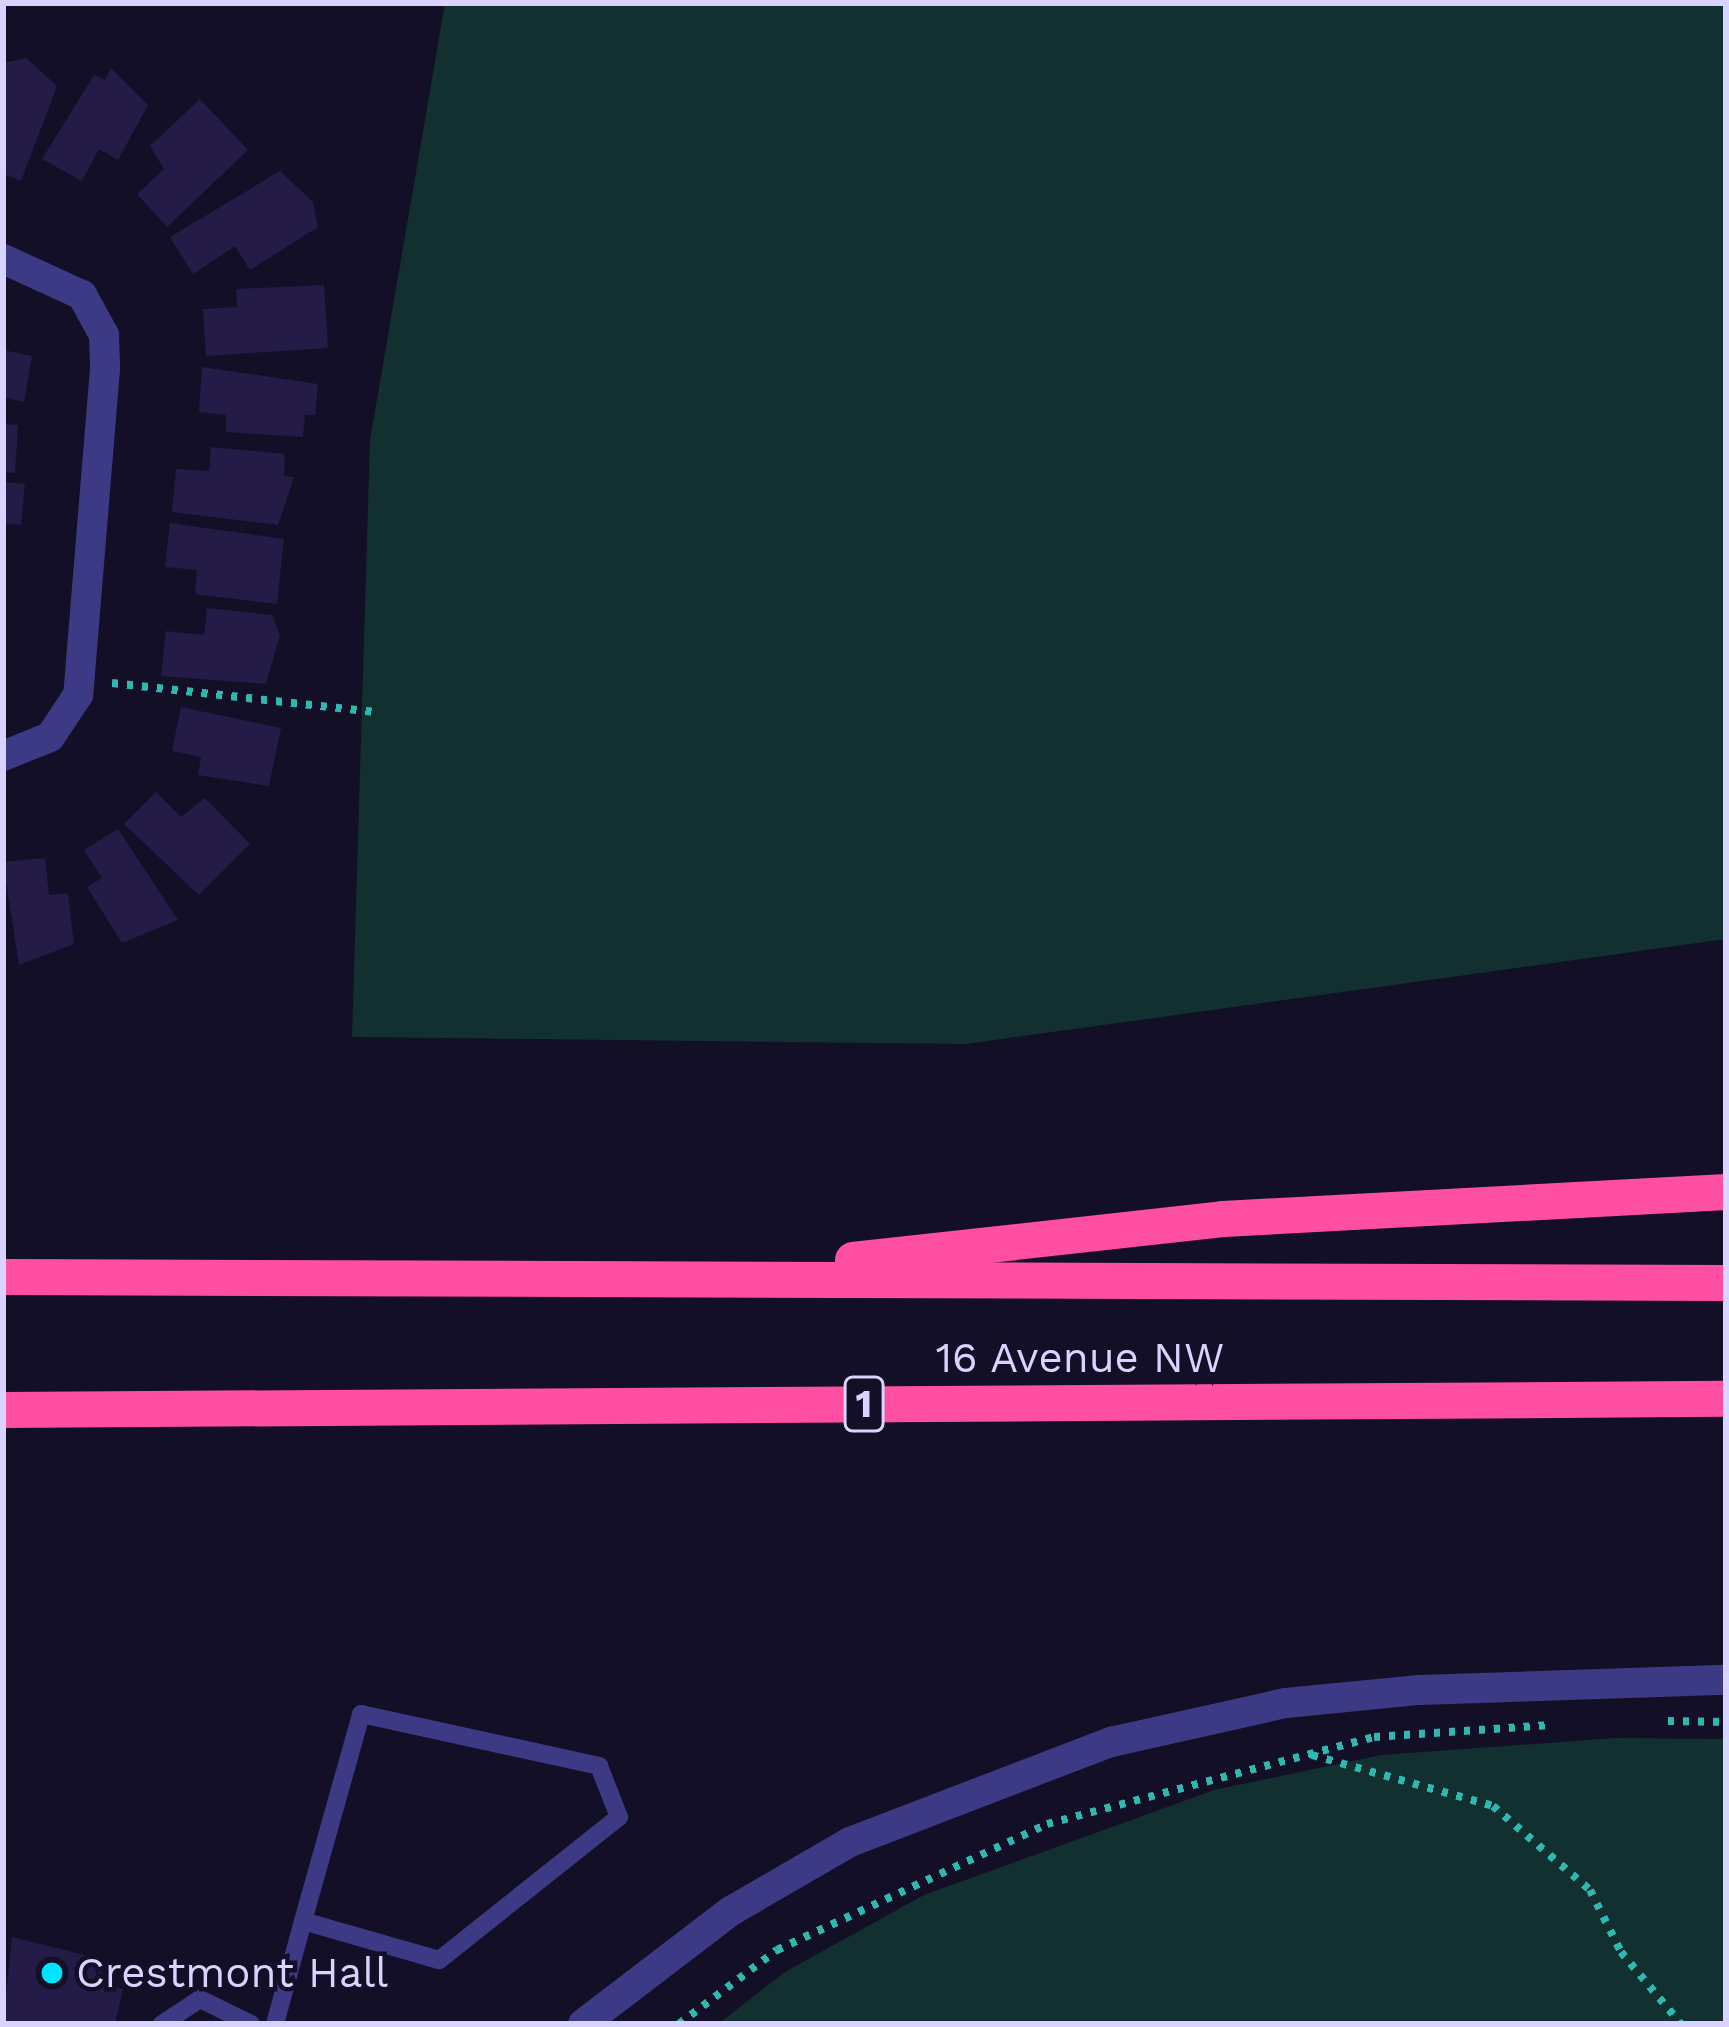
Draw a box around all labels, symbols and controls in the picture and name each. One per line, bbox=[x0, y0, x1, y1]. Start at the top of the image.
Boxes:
street label: 16 Avenue NW bbox=[935, 1333, 1225, 1383]
road number: 1 bbox=[843, 1371, 885, 1437]
place label: Crestmont Hall bbox=[76, 1948, 388, 1998]
marker: Crestmont Hall bbox=[39, 1960, 65, 1986]

